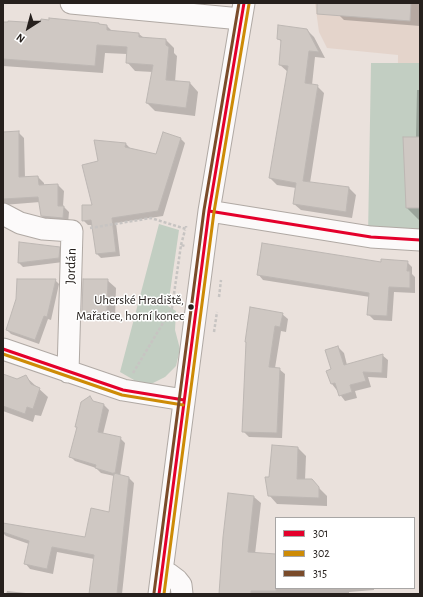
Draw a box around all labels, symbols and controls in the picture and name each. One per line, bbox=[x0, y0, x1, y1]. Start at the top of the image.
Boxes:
north arrow bbox=[8, 8, 48, 48]
text: N bbox=[14, 31, 27, 45]
street label: Jordán bbox=[62, 248, 80, 284]
place label: Uherské Hradiště, Mařatice, horní konec bbox=[76, 292, 184, 323]
marker: Uherské Hradiště, Mařatice, horní konec bbox=[186, 302, 196, 312]
legend bbox=[275, 517, 415, 589]
text: 301 bbox=[313, 527, 328, 539]
text: 302 bbox=[313, 547, 330, 559]
text: 315 bbox=[313, 567, 327, 579]

